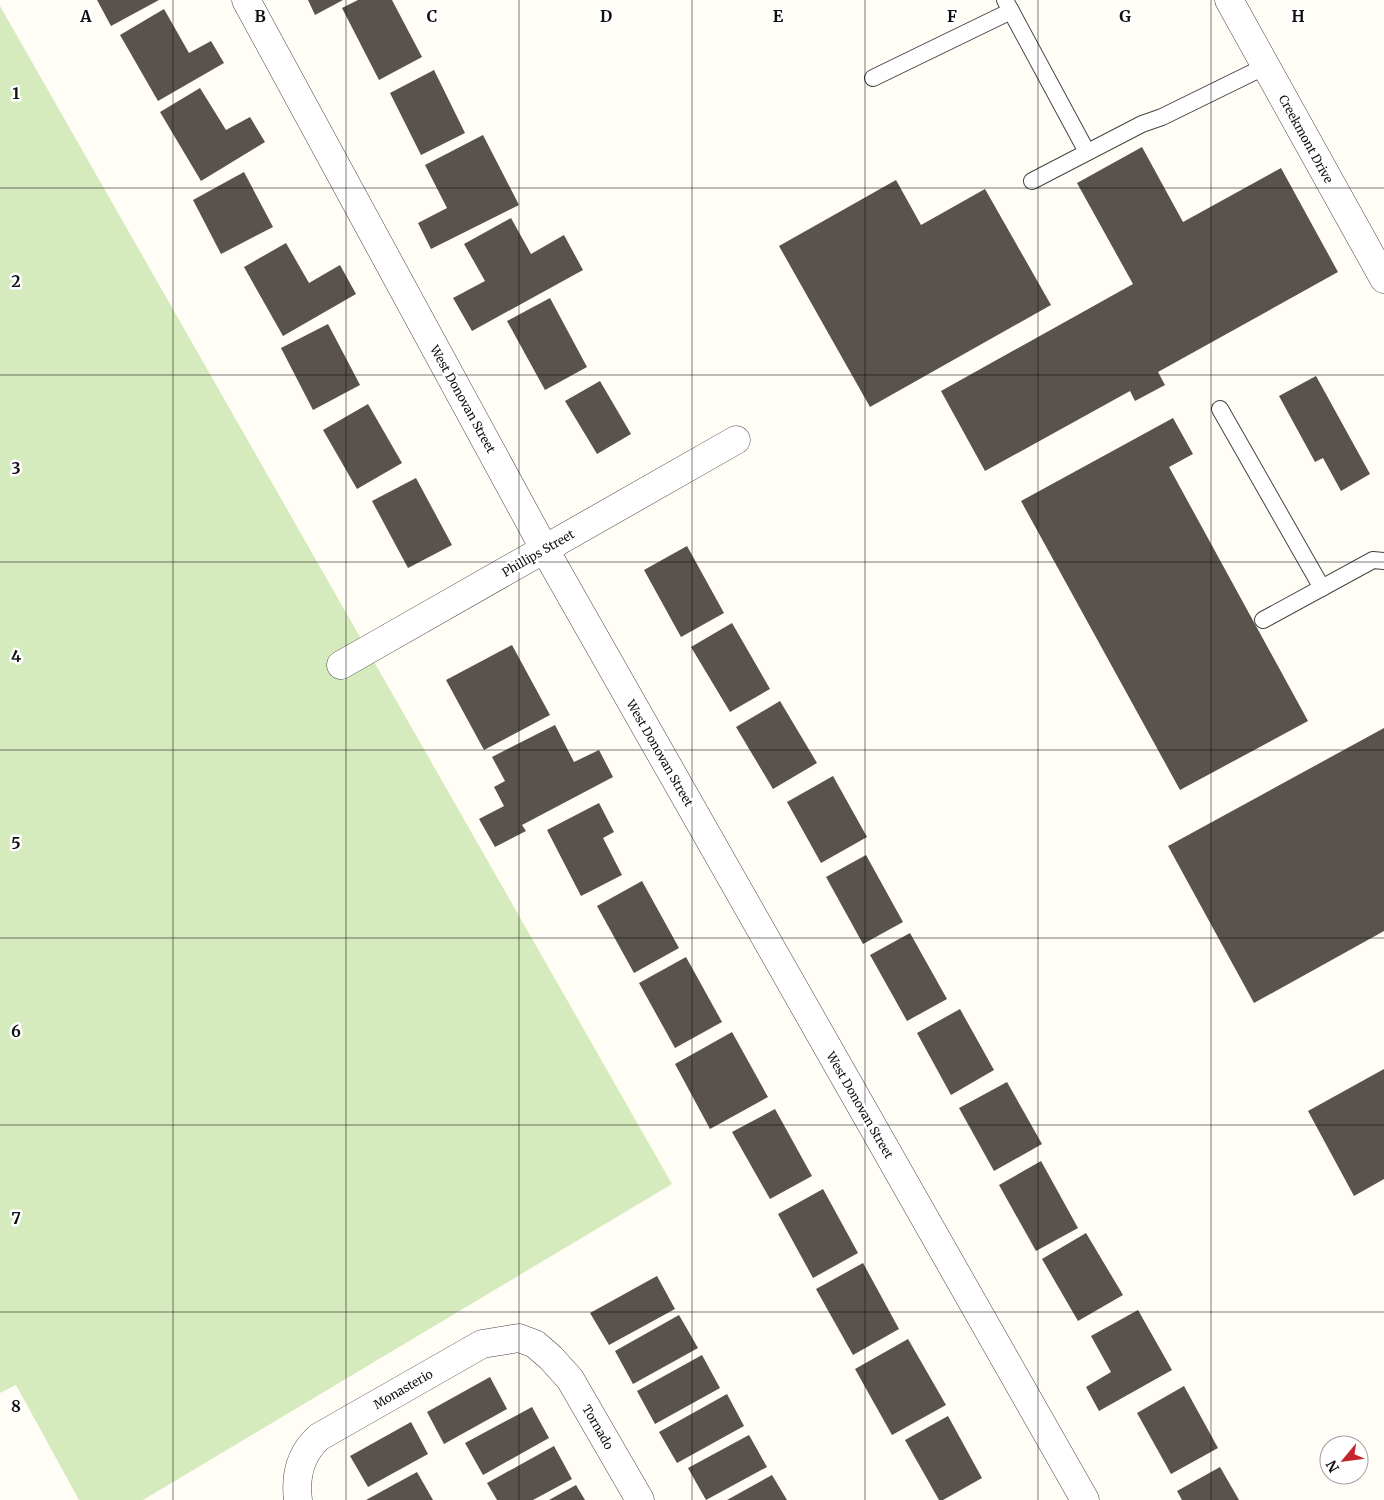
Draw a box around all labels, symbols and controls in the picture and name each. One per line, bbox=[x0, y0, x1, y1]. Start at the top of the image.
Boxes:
text: A bbox=[79, 6, 92, 26]
text: B bbox=[254, 6, 266, 26]
text: C bbox=[427, 6, 437, 26]
text: D bbox=[600, 6, 612, 26]
text: E bbox=[773, 6, 784, 26]
text: F bbox=[947, 6, 957, 26]
text: G bbox=[1119, 6, 1131, 26]
text: H bbox=[1291, 6, 1305, 26]
text: 1 bbox=[12, 83, 20, 103]
street label: Creekmont Drive bbox=[1276, 92, 1336, 186]
text: 2 bbox=[11, 271, 21, 291]
street label: West Donovan Street bbox=[427, 342, 499, 456]
text: 3 bbox=[11, 458, 21, 478]
street label: Phillips Street bbox=[499, 526, 577, 580]
text: 4 bbox=[11, 646, 21, 666]
street label: West Donovan Street bbox=[623, 696, 697, 809]
text: 5 bbox=[11, 833, 21, 853]
text: 6 bbox=[11, 1021, 21, 1041]
street label: West Donovan Street bbox=[823, 1048, 897, 1161]
text: 7 bbox=[11, 1208, 21, 1228]
street label: Monasterio bbox=[371, 1366, 435, 1412]
text: 8 bbox=[11, 1396, 21, 1416]
street label: Tornado bbox=[579, 1402, 617, 1452]
north arrow bbox=[1319, 1435, 1369, 1485]
text: N bbox=[1322, 1457, 1343, 1476]

